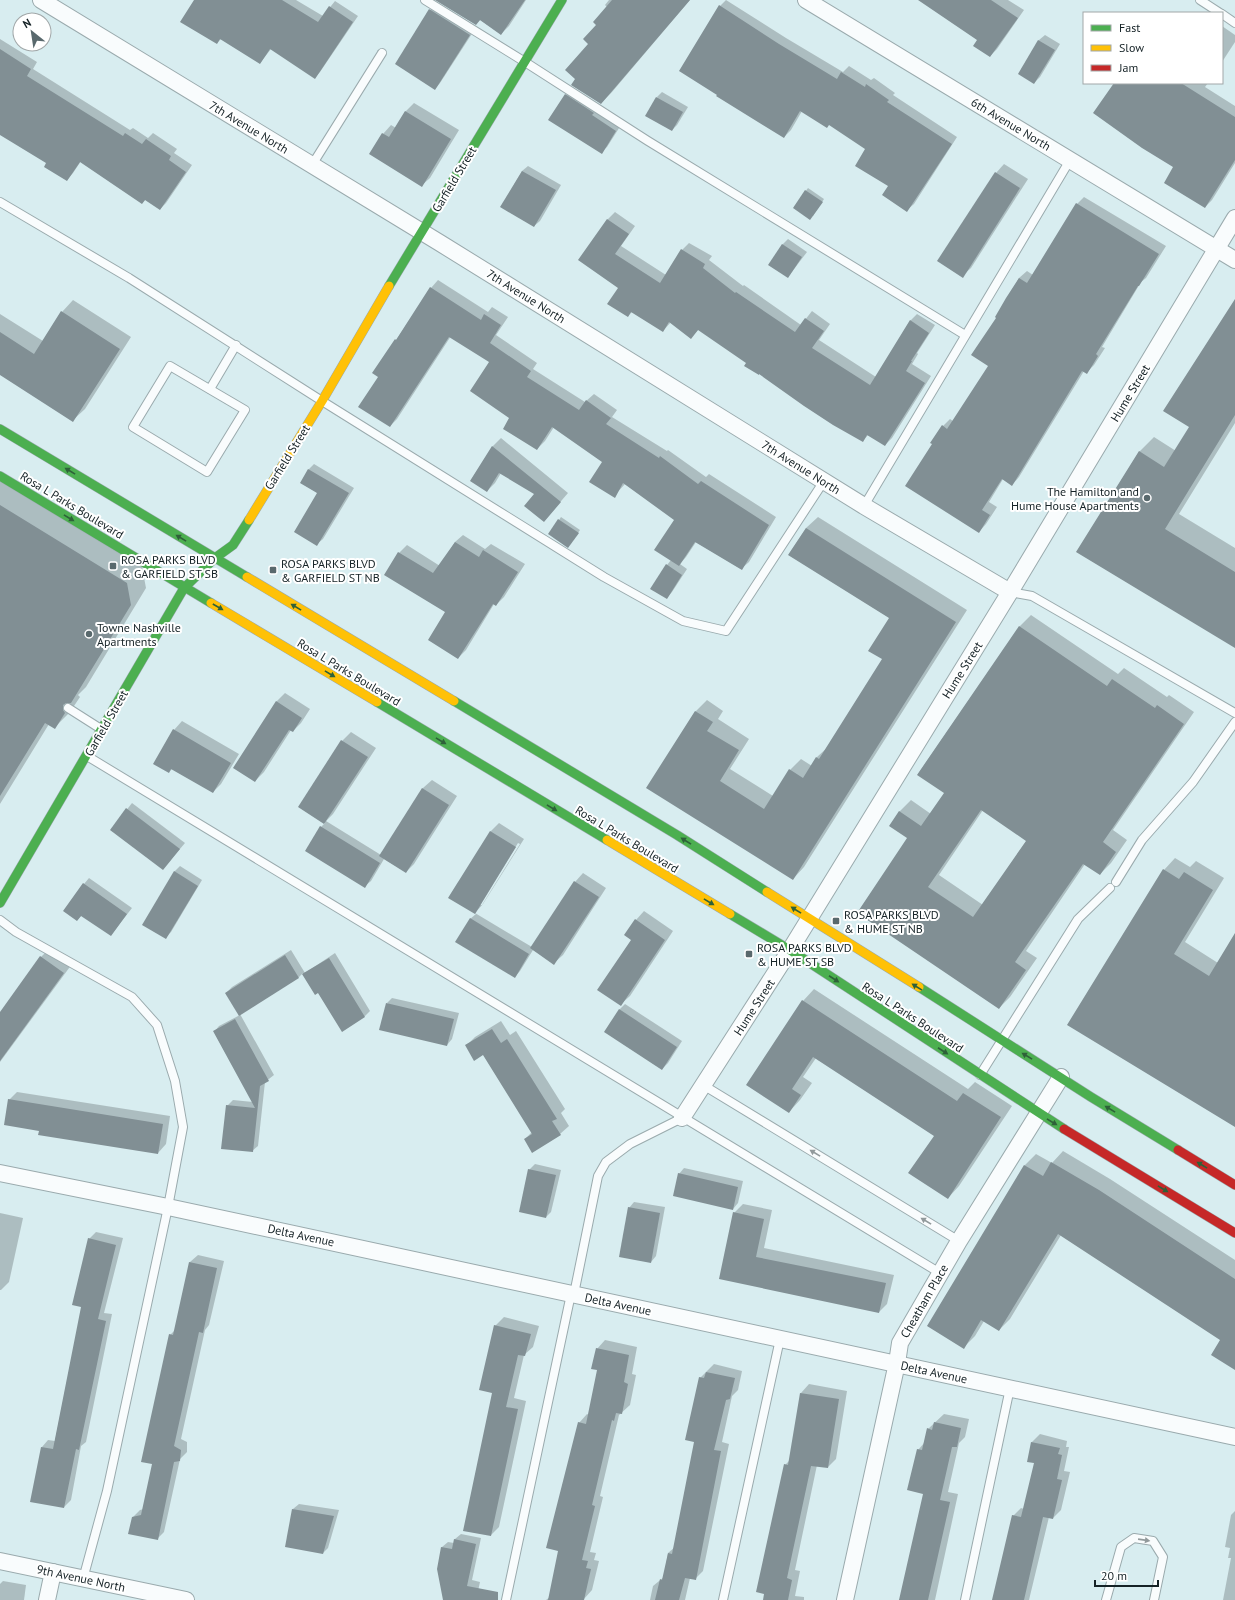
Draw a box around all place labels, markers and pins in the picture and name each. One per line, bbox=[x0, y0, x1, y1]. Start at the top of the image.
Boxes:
place label: The Hamilton and Hume House Apartments bbox=[1011, 484, 1139, 513]
marker: The Hamilton and Hume House Apartments bbox=[1142, 493, 1152, 503]
place label: ROSA PARKS BLVD & GARFIELD ST SB bbox=[121, 552, 218, 581]
place label: ROSA PARKS BLVD & GARFIELD ST NB bbox=[281, 556, 380, 585]
marker: ROSA PARKS BLVD & GARFIELD ST SB bbox=[108, 561, 118, 571]
marker: ROSA PARKS BLVD & GARFIELD ST NB bbox=[268, 565, 278, 575]
place label: Towne Nashville Apartments bbox=[97, 620, 181, 649]
marker: Towne Nashville Apartments bbox=[84, 629, 94, 639]
place label: ROSA PARKS BLVD & HUME ST NB bbox=[844, 907, 939, 936]
marker: ROSA PARKS BLVD & HUME ST NB bbox=[831, 916, 841, 926]
place label: ROSA PARKS BLVD & HUME ST SB bbox=[757, 940, 852, 969]
marker: ROSA PARKS BLVD & HUME ST SB bbox=[744, 949, 754, 959]

